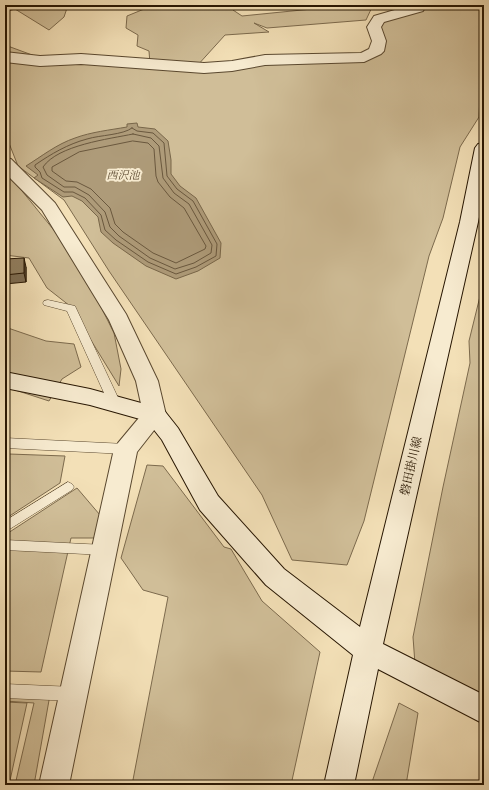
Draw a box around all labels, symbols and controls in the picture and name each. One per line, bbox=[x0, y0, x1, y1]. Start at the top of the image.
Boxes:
water label: 西沢池 bbox=[107, 168, 141, 183]
street label: 磐田掛川線 bbox=[396, 435, 426, 497]

